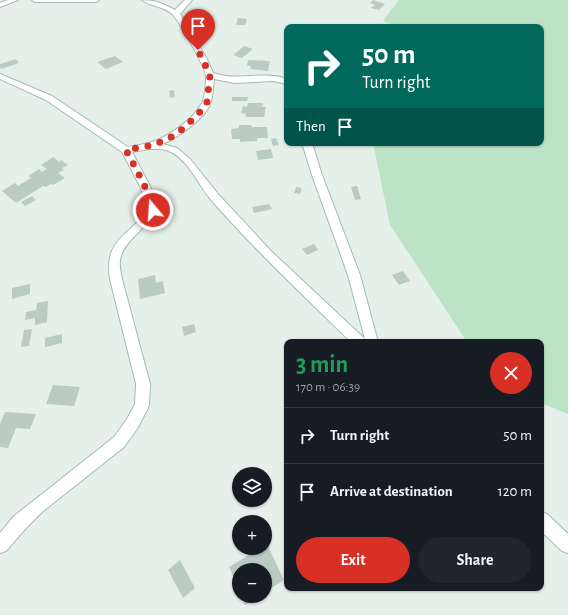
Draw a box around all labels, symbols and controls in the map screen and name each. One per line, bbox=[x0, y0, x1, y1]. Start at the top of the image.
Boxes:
pin bbox=[181, 9, 215, 50]
icon: arrive bbox=[187, 15, 209, 37]
icon: right bbox=[296, 40, 348, 92]
text: 50 m bbox=[362, 41, 416, 69]
text: Turn right bbox=[362, 74, 431, 92]
icon: arrive bbox=[334, 116, 356, 138]
text: Then bbox=[296, 119, 326, 134]
position arrow bbox=[132, 189, 174, 231]
button: close bbox=[490, 352, 532, 394]
text: 3 min bbox=[296, 353, 348, 377]
text: 170 m · 06:39 bbox=[296, 381, 360, 394]
icon: right bbox=[296, 425, 318, 447]
text: Turn right bbox=[330, 428, 389, 443]
text: 50 m bbox=[503, 428, 532, 443]
map controls bbox=[232, 467, 272, 603]
button: layers bbox=[232, 467, 272, 507]
icon: arrive bbox=[296, 481, 318, 503]
text: Arrive at destination bbox=[330, 484, 453, 499]
text: 120 m bbox=[498, 484, 532, 499]
button: + bbox=[232, 515, 272, 555]
button: Exit bbox=[296, 537, 410, 583]
button: Share bbox=[418, 537, 532, 583]
button: − bbox=[232, 563, 272, 603]

